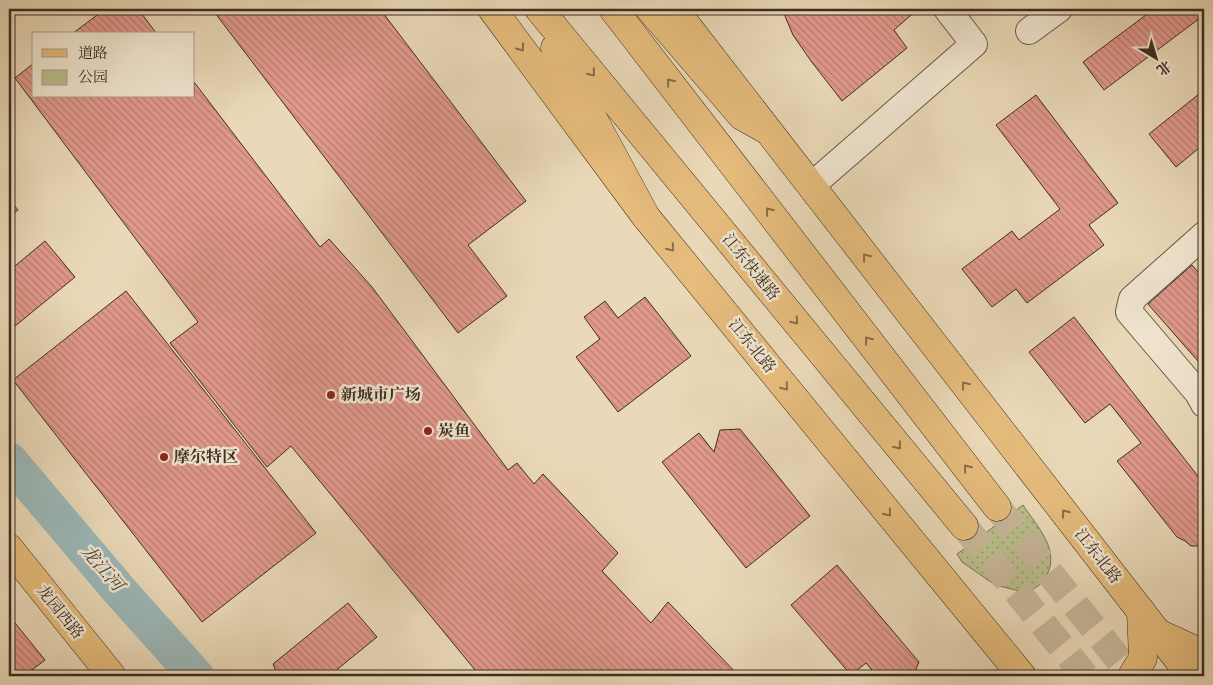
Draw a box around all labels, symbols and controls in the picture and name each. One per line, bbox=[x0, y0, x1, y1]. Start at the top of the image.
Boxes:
legend bbox=[32, 32, 195, 98]
north arrow bbox=[1130, 32, 1180, 82]
one-way arrow bbox=[515, 42, 524, 52]
text: 道路 bbox=[78, 43, 108, 63]
text: 北 bbox=[1152, 56, 1175, 80]
text: 公园 bbox=[78, 67, 108, 87]
one-way arrow bbox=[586, 68, 595, 77]
one-way arrow bbox=[667, 79, 675, 88]
one-way arrow bbox=[766, 208, 774, 217]
street label: 江东快速路 bbox=[717, 229, 785, 305]
one-way arrow bbox=[666, 242, 674, 251]
one-way arrow bbox=[862, 253, 871, 262]
street label: 江东北路 bbox=[723, 314, 781, 378]
one-way arrow bbox=[790, 315, 799, 324]
one-way arrow bbox=[865, 336, 874, 346]
one-way arrow bbox=[780, 381, 788, 390]
one-way arrow bbox=[963, 382, 971, 391]
place label: 新城市广场 bbox=[341, 384, 421, 406]
marker: 新城市广场 bbox=[325, 389, 337, 401]
place label: 炭鱼 bbox=[438, 420, 470, 442]
marker: 炭鱼 bbox=[422, 425, 434, 437]
one-way arrow bbox=[893, 440, 901, 449]
place label: 摩尔特区 bbox=[174, 446, 238, 468]
marker: 摩尔特区 bbox=[158, 451, 170, 463]
one-way arrow bbox=[964, 465, 973, 474]
one-way arrow bbox=[883, 507, 891, 516]
one-way arrow bbox=[1062, 509, 1071, 519]
street label: 江东北路 bbox=[1070, 524, 1126, 588]
water label: 龙江河 bbox=[75, 539, 131, 599]
street label: 龙园西路 bbox=[31, 580, 89, 644]

